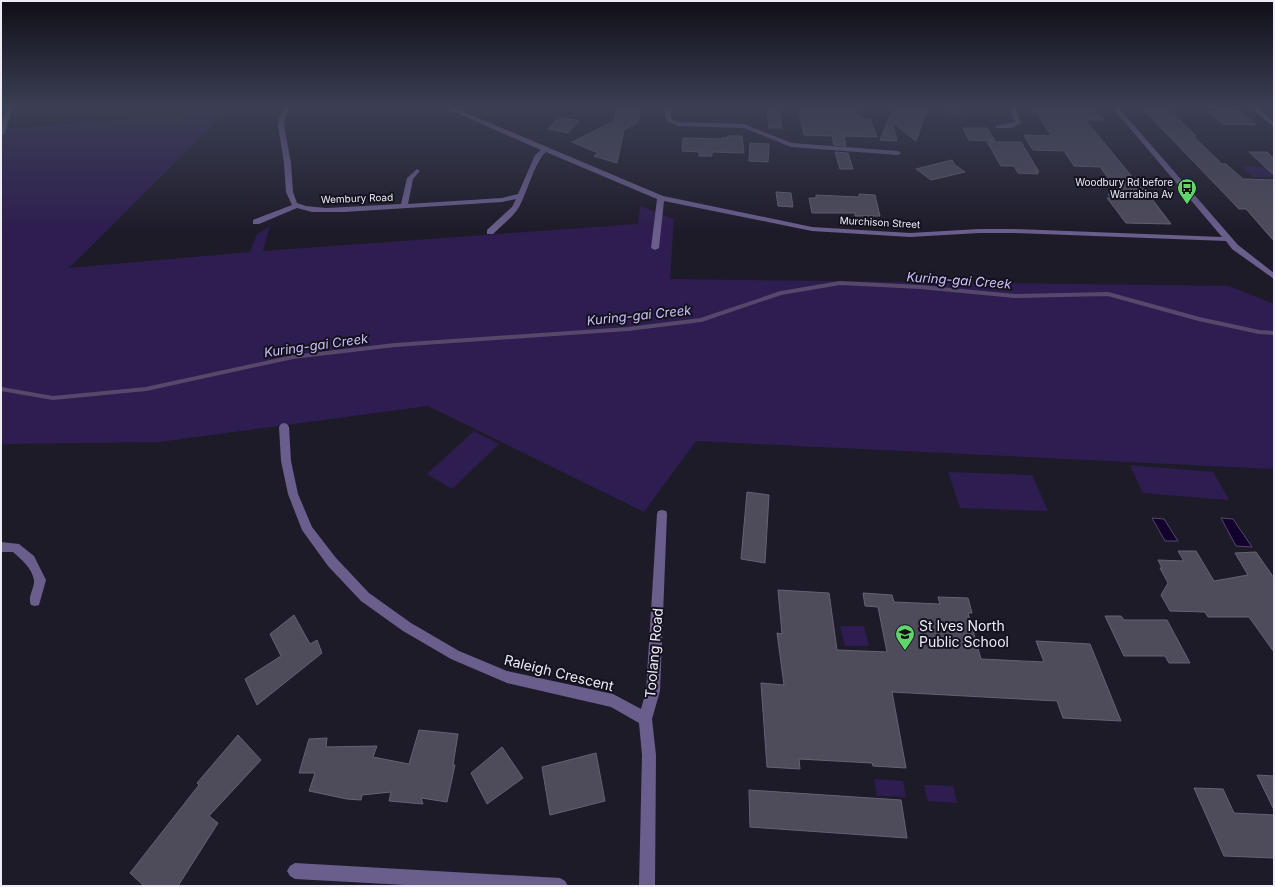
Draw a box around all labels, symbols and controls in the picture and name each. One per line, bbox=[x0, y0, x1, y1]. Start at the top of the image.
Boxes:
place label: Woodbury Rd before Warrabina Av bbox=[1075, 176, 1173, 200]
bus stop icon: Woodbury Rd before Warrabina Av bbox=[1176, 177, 1198, 205]
street label: Wembury Road bbox=[321, 191, 393, 205]
street label: Murchison Street bbox=[839, 214, 921, 230]
water label: Kuring-gai Creek bbox=[906, 268, 1013, 292]
water label: Kuring-gai Creek bbox=[586, 301, 693, 328]
water label: Kuring-gai Creek bbox=[263, 330, 370, 360]
street label: Toolang Road bbox=[641, 607, 666, 699]
place label: St Ives North Public School bbox=[919, 617, 1009, 650]
school or university icon: St Ives North Public School bbox=[894, 623, 916, 651]
street label: Raleigh Crescent bbox=[503, 651, 616, 694]

